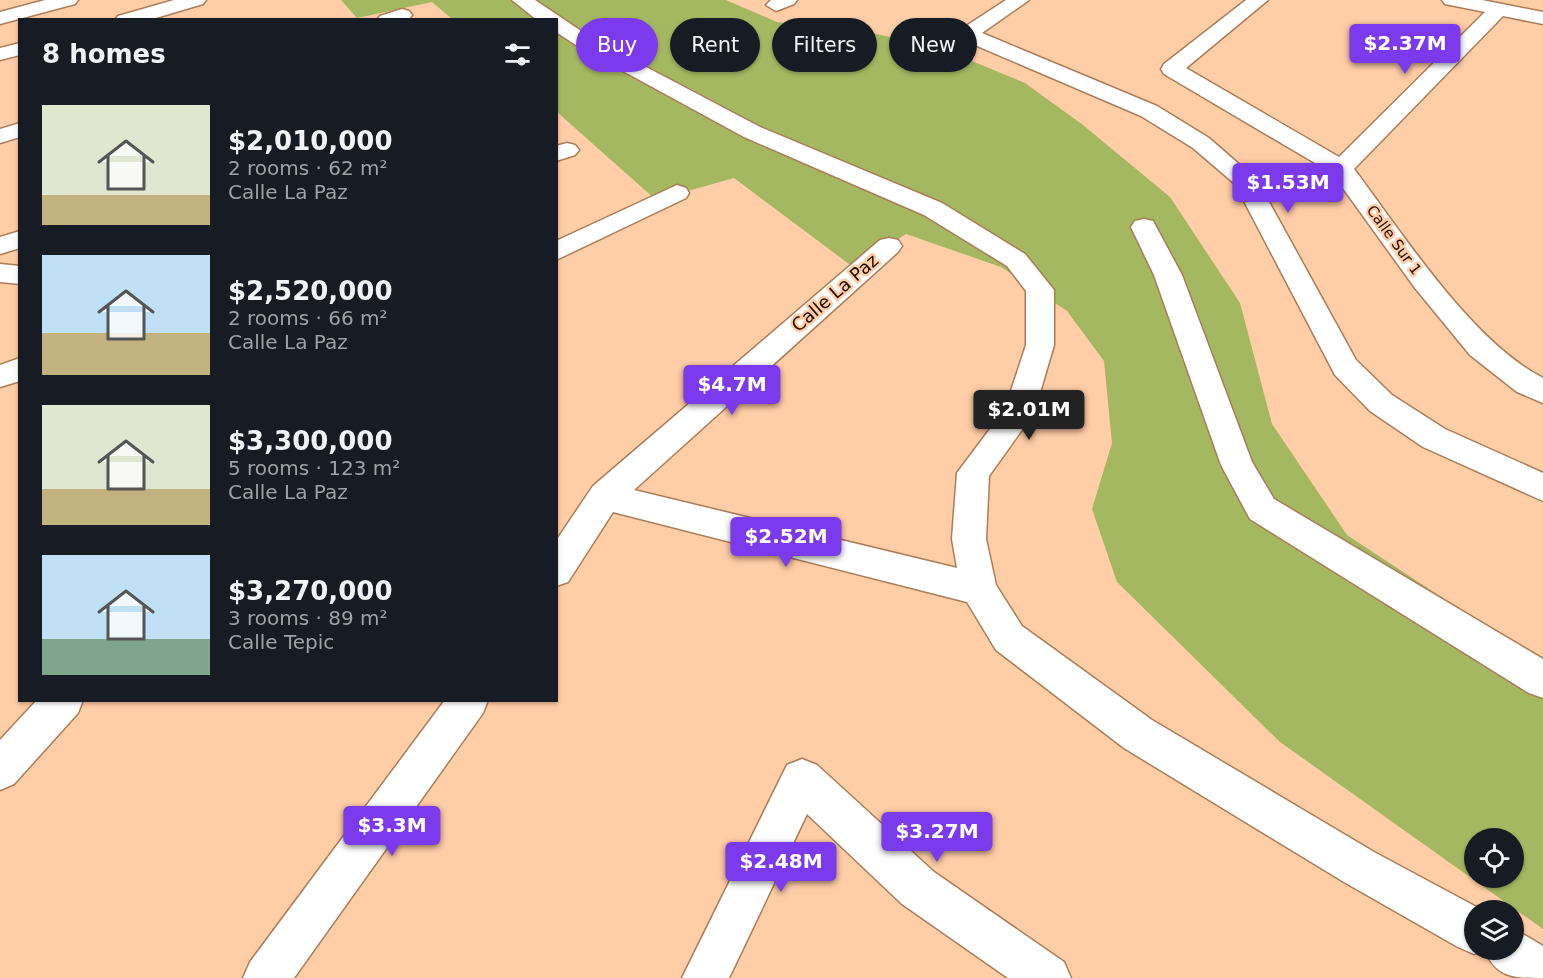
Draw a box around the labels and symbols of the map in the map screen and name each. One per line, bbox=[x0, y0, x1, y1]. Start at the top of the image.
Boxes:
pin: $2.37M bbox=[1356, 24, 1454, 75]
pin: $1.53M bbox=[1239, 163, 1337, 214]
street label: Calle Sur 1 bbox=[1363, 202, 1425, 278]
street label: Calle La Paz bbox=[787, 249, 882, 336]
pin: $4.7M bbox=[690, 365, 774, 416]
pin: $2.01M bbox=[980, 390, 1078, 441]
pin: $2.52M bbox=[737, 517, 835, 568]
pin: $3.3M bbox=[350, 806, 434, 857]
pin: $3.27M bbox=[888, 812, 986, 863]
pin: $2.48M bbox=[732, 842, 830, 893]

